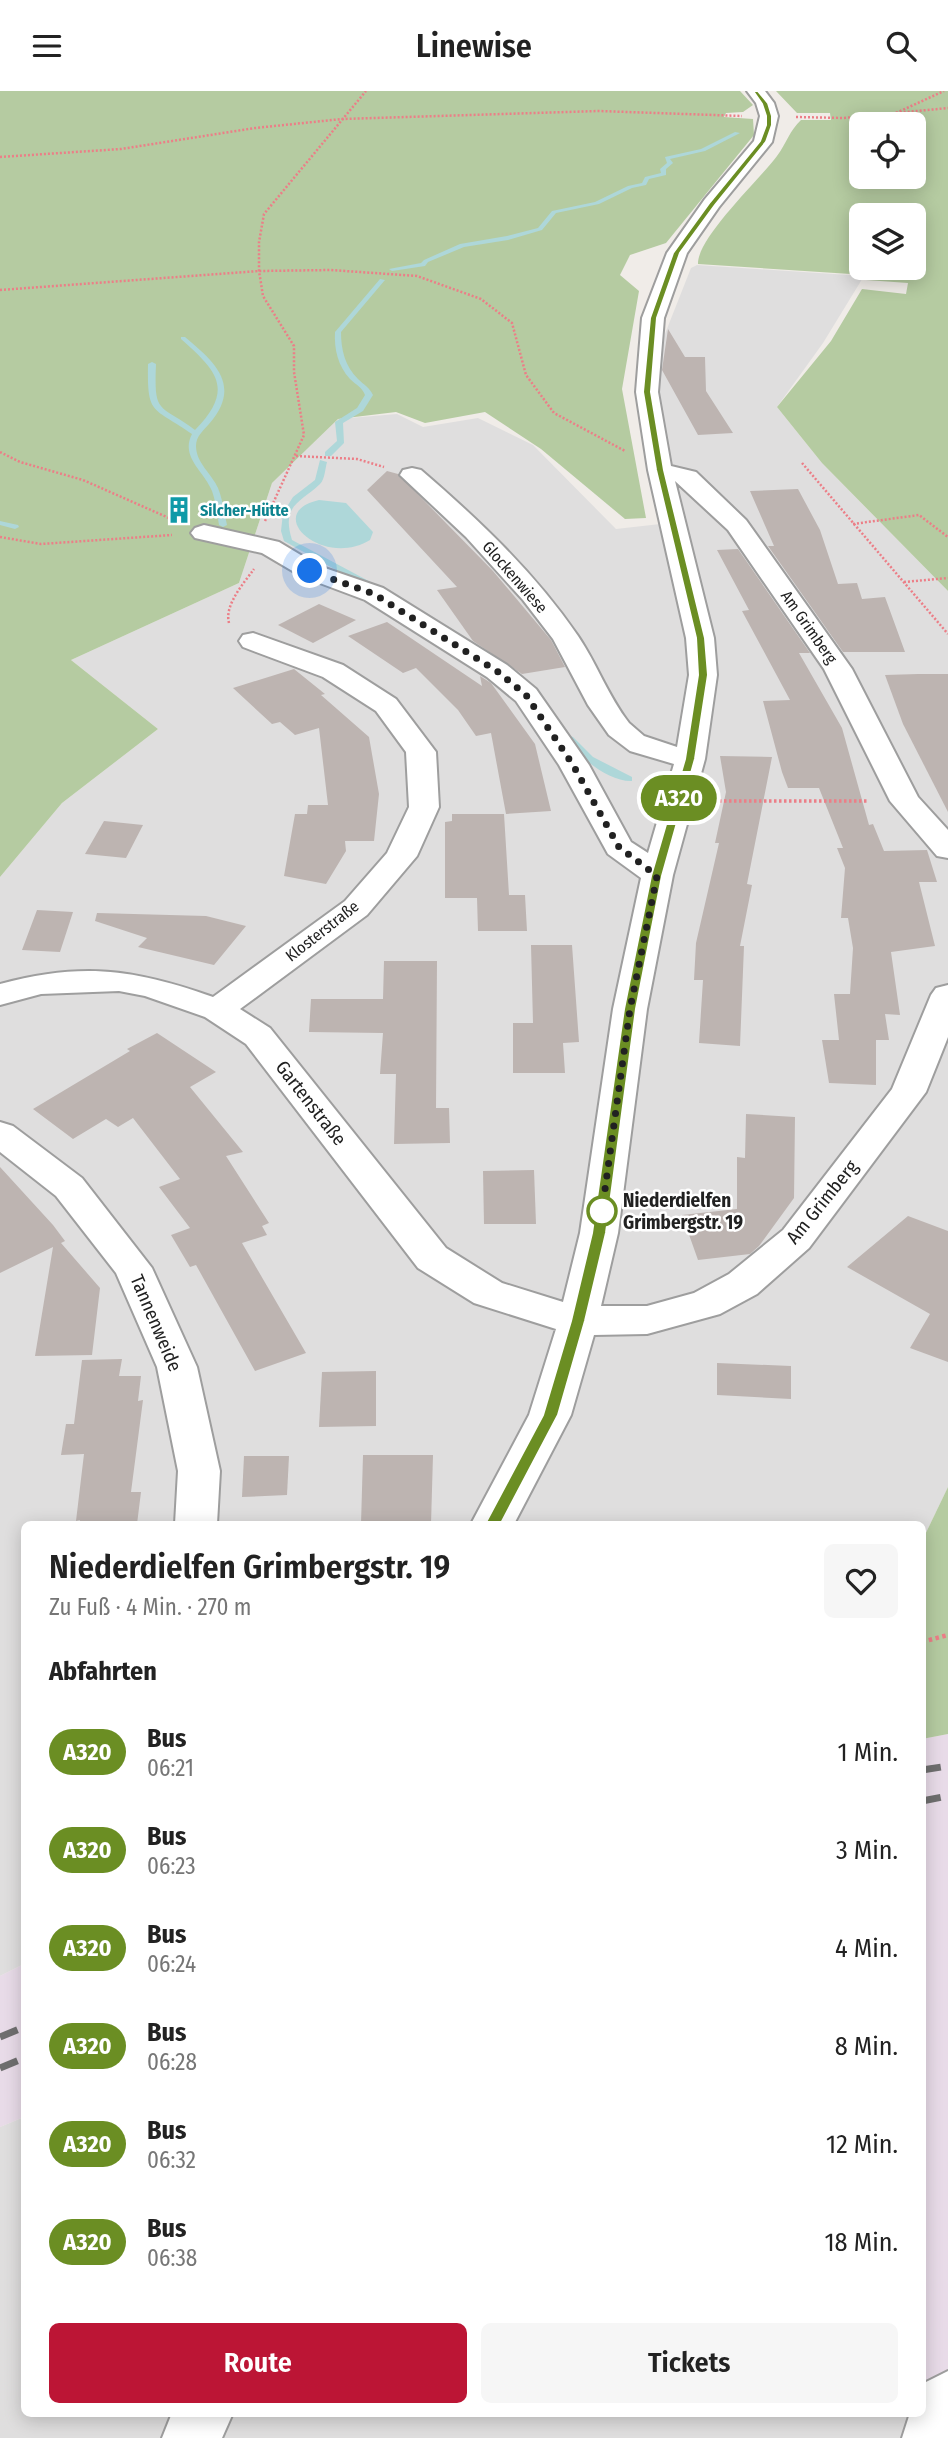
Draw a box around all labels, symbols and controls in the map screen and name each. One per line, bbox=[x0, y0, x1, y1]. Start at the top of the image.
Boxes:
icon: menu bbox=[28, 27, 66, 65]
text: Linewise bbox=[416, 27, 532, 65]
icon: search bbox=[882, 27, 920, 65]
map controls bbox=[849, 112, 926, 280]
button: locate bbox=[849, 112, 926, 189]
button: layers bbox=[849, 203, 926, 280]
building icon: Silcher-Hütte bbox=[164, 495, 194, 525]
place label: Silcher-Hütte bbox=[200, 501, 289, 520]
street label: Glockenwiese bbox=[479, 537, 552, 617]
your location bbox=[292, 553, 327, 588]
street label: Am Grimberg bbox=[777, 587, 841, 668]
line badge: A320 bbox=[630, 775, 728, 821]
text: A320 bbox=[655, 784, 703, 812]
street label: Klosterstraße bbox=[282, 897, 362, 965]
street label: Gartenstraße bbox=[271, 1056, 351, 1150]
street label: Am Grimberg bbox=[781, 1156, 863, 1248]
place label: Niederdielfen Grimbergstr. 19 bbox=[623, 1189, 743, 1234]
marker: Niederdielfen Grimbergstr. 19 bbox=[587, 1196, 617, 1226]
street label: Tannenweide bbox=[125, 1271, 187, 1375]
button: heart bbox=[824, 1544, 898, 1618]
text: Niederdielfen Grimbergstr. 19 bbox=[49, 1547, 450, 1587]
text: Zu Fuß · 4 Min. · 270 m bbox=[49, 1593, 252, 1621]
text: Abfahrten bbox=[49, 1656, 157, 1687]
text: Bus bbox=[147, 1723, 186, 1754]
text: 1 Min. bbox=[837, 1737, 898, 1768]
text: A320 bbox=[63, 1738, 112, 1766]
text: 06:21 bbox=[147, 1754, 194, 1782]
text: Bus bbox=[147, 1821, 186, 1852]
text: 3 Min. bbox=[836, 1835, 898, 1866]
text: A320 bbox=[63, 1836, 112, 1864]
text: 06:23 bbox=[147, 1852, 196, 1880]
text: Bus bbox=[147, 1919, 186, 1950]
text: 4 Min. bbox=[835, 1933, 898, 1964]
text: A320 bbox=[63, 1934, 112, 1962]
text: 06:24 bbox=[147, 1950, 196, 1978]
text: Bus bbox=[147, 2017, 186, 2048]
text: 8 Min. bbox=[835, 2031, 898, 2062]
text: A320 bbox=[63, 2032, 112, 2060]
text: 06:28 bbox=[147, 2048, 197, 2076]
text: Bus bbox=[147, 2115, 186, 2146]
text: 12 Min. bbox=[826, 2129, 898, 2160]
text: A320 bbox=[63, 2130, 112, 2158]
text: 06:32 bbox=[147, 2146, 196, 2174]
text: Bus bbox=[147, 2213, 186, 2244]
text: 18 Min. bbox=[824, 2227, 898, 2258]
text: A320 bbox=[63, 2228, 112, 2256]
text: 06:38 bbox=[147, 2244, 197, 2272]
button: Route bbox=[49, 2323, 467, 2403]
button: Tickets bbox=[481, 2323, 898, 2403]

